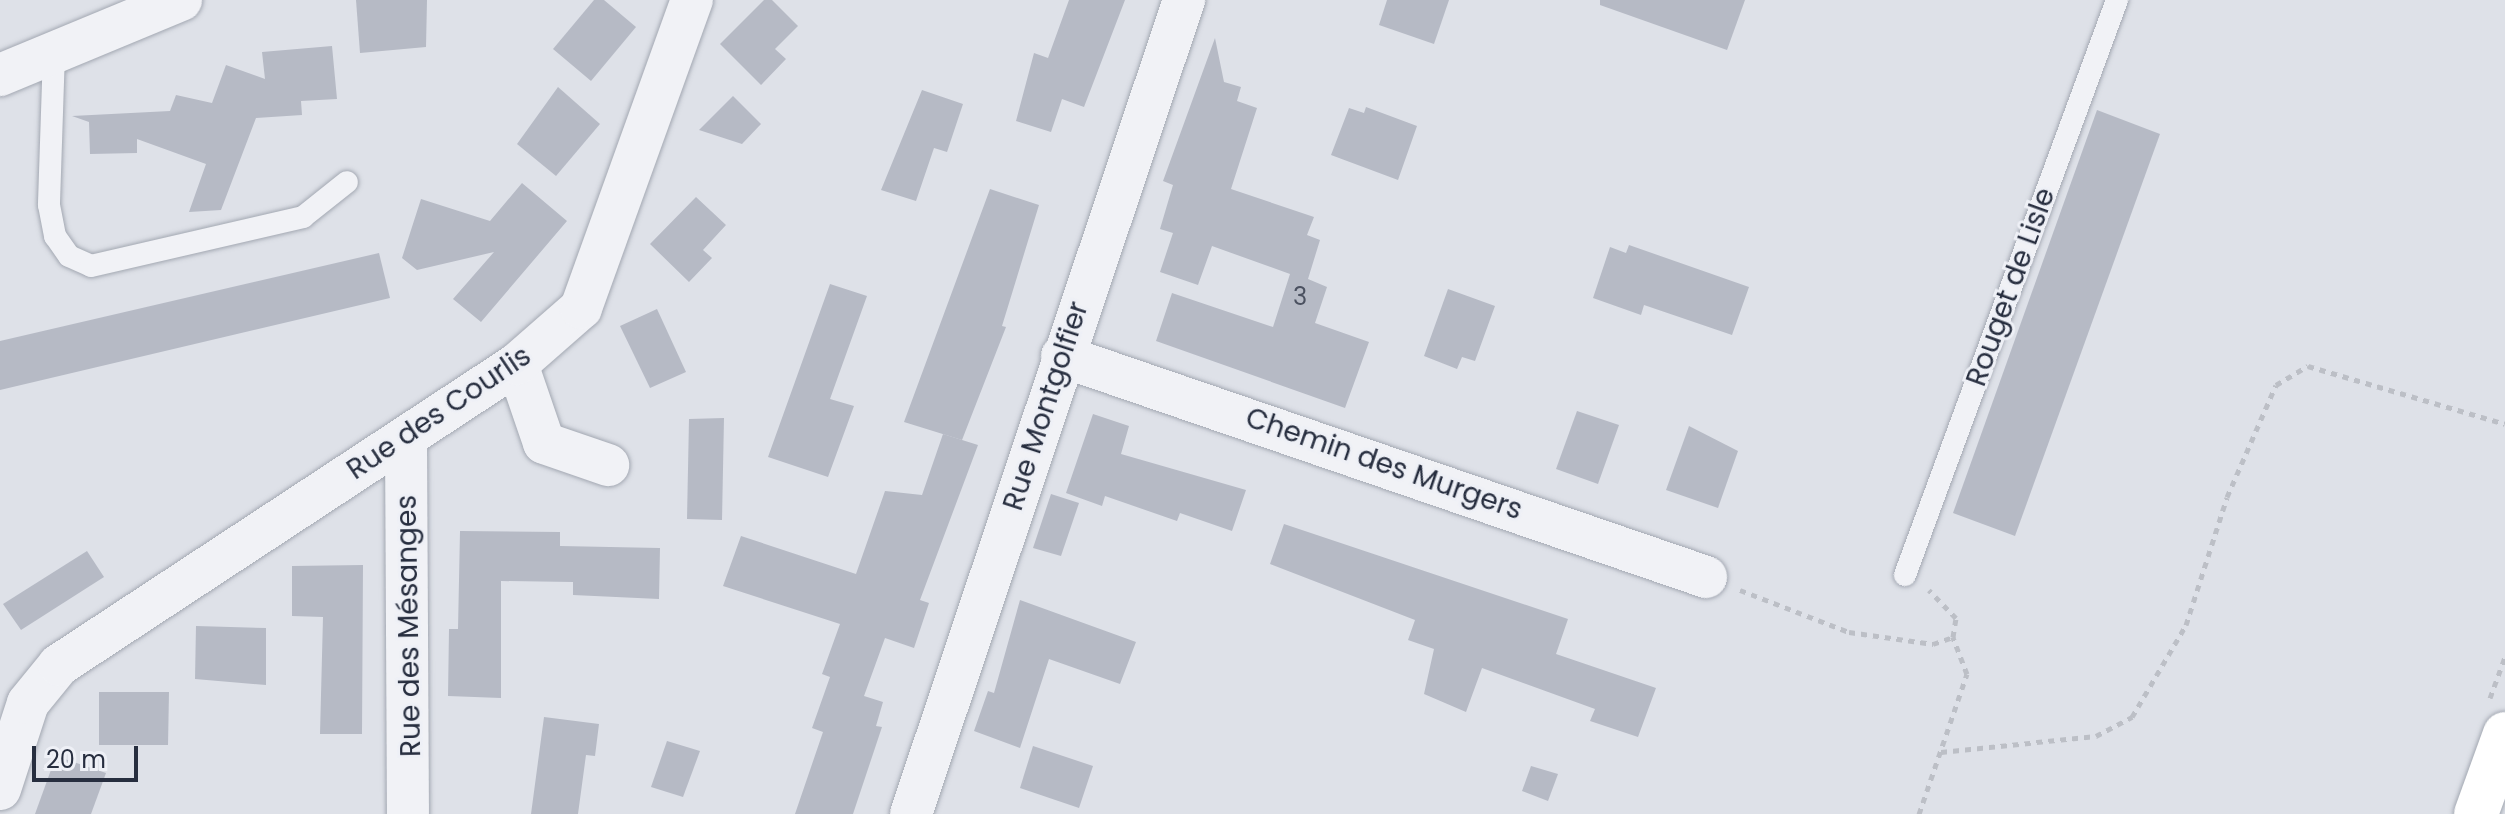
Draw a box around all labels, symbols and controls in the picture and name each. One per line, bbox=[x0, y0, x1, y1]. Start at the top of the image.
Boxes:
street label: Rouget de Lisle bbox=[1960, 183, 2062, 391]
house number: 3 bbox=[1293, 283, 1307, 311]
street label: Rue Montgolfier bbox=[996, 297, 1096, 515]
street label: Rue des Courlis bbox=[341, 339, 537, 487]
street label: Chemin des Murgers bbox=[1241, 401, 1527, 527]
street label: Rue des Mésanges bbox=[390, 495, 428, 757]
scale bar bbox=[36, 730, 142, 780]
text: 20 m bbox=[46, 743, 106, 776]

